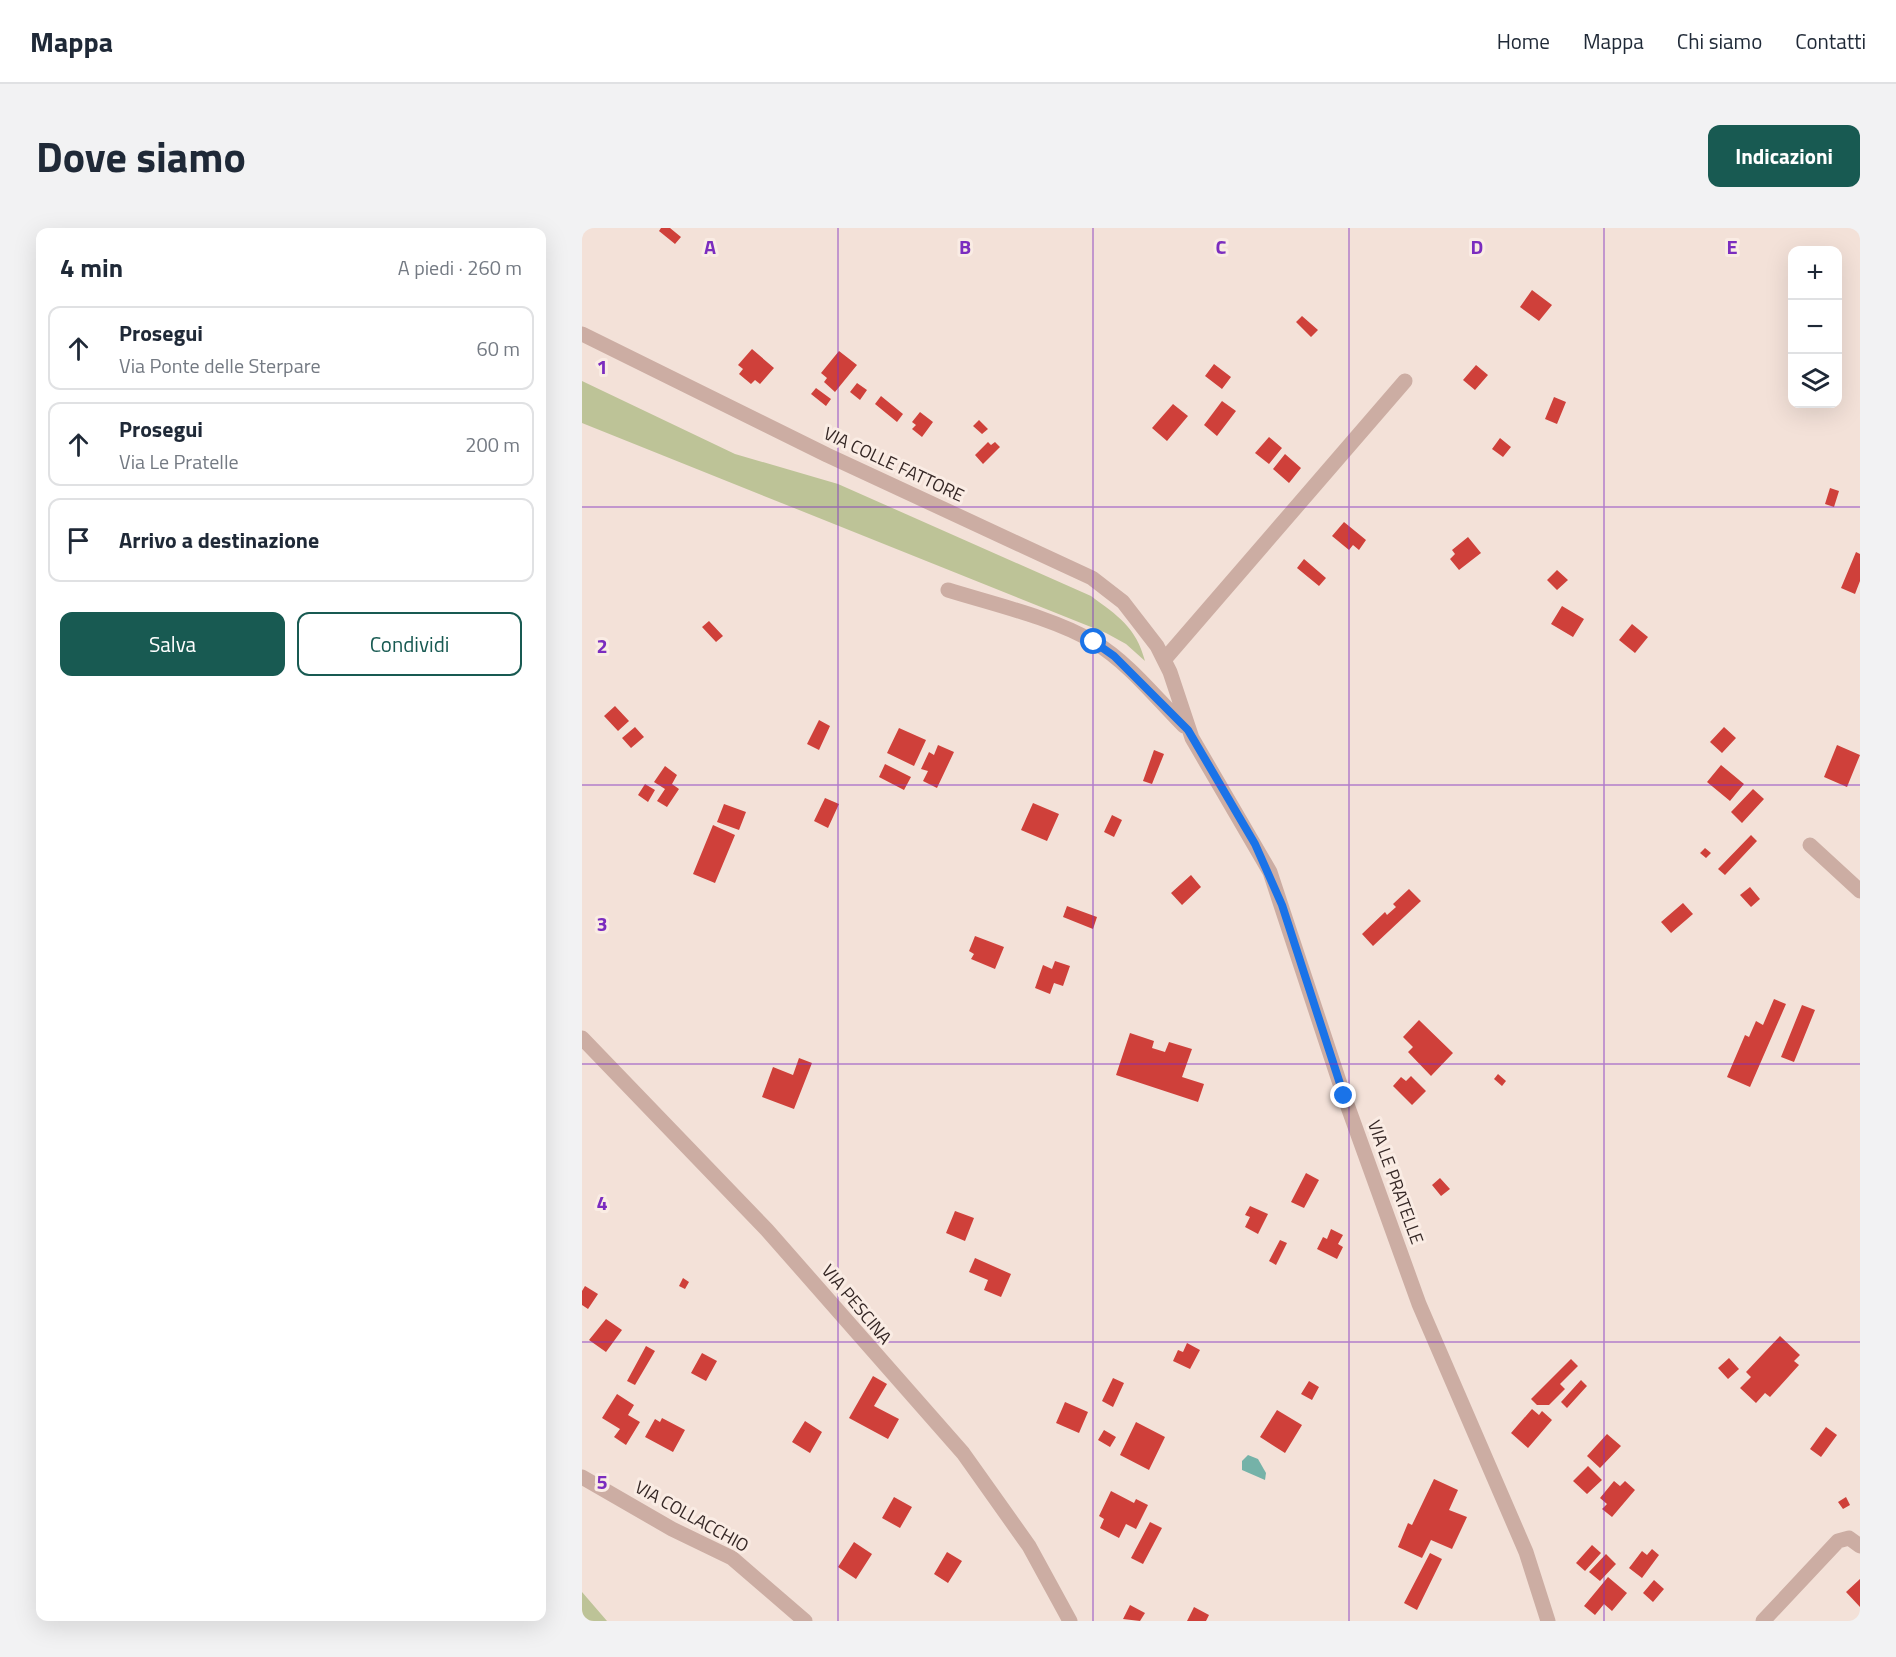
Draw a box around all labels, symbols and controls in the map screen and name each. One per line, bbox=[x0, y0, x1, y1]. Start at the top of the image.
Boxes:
text: Mappa bbox=[30, 20, 113, 63]
text: Home bbox=[1497, 25, 1550, 57]
text: Mappa bbox=[1583, 25, 1644, 57]
text: Chi siamo bbox=[1677, 25, 1762, 57]
text: Contatti bbox=[1795, 25, 1866, 57]
text: Dove siamo bbox=[36, 124, 246, 188]
button: Indicazioni bbox=[1708, 125, 1860, 187]
text: A bbox=[704, 231, 716, 262]
text: B bbox=[959, 231, 971, 262]
text: C bbox=[1216, 231, 1227, 262]
text: D bbox=[1471, 231, 1483, 262]
text: E bbox=[1726, 231, 1738, 262]
map controls bbox=[1788, 246, 1842, 408]
button: + bbox=[1788, 246, 1842, 300]
text: 4 min bbox=[60, 248, 123, 287]
text: A piedi · 260 m bbox=[398, 252, 522, 283]
button: − bbox=[1788, 300, 1842, 354]
text: Prosegui bbox=[119, 316, 203, 350]
icon: ahead bbox=[62, 332, 95, 365]
text: 60 m bbox=[476, 333, 520, 364]
text: Via Ponte delle Sterpare bbox=[119, 350, 320, 381]
text: 1 bbox=[596, 351, 608, 382]
button: layers bbox=[1788, 354, 1842, 408]
text: Prosegui bbox=[119, 412, 203, 446]
street label: VIA COLLE FATTORE bbox=[819, 420, 969, 508]
icon: ahead bbox=[62, 428, 95, 461]
text: 200 m bbox=[465, 429, 520, 460]
text: Via Le Pratelle bbox=[119, 446, 239, 477]
text: Arrivo a destinazione bbox=[119, 523, 319, 557]
icon: arrive bbox=[62, 524, 95, 557]
button: Salva bbox=[60, 612, 285, 676]
button: Condividi bbox=[297, 612, 522, 676]
route start bbox=[1080, 628, 1106, 654]
text: 2 bbox=[596, 630, 608, 661]
text: 3 bbox=[596, 908, 608, 939]
route end bbox=[1330, 1082, 1356, 1108]
street label: VIA LE PRATELLE bbox=[1361, 1116, 1431, 1248]
text: 4 bbox=[596, 1187, 608, 1218]
street label: VIA PESCINA bbox=[815, 1258, 899, 1350]
text: 5 bbox=[596, 1466, 608, 1497]
street label: VIA COLLACCHIO bbox=[630, 1473, 754, 1559]

